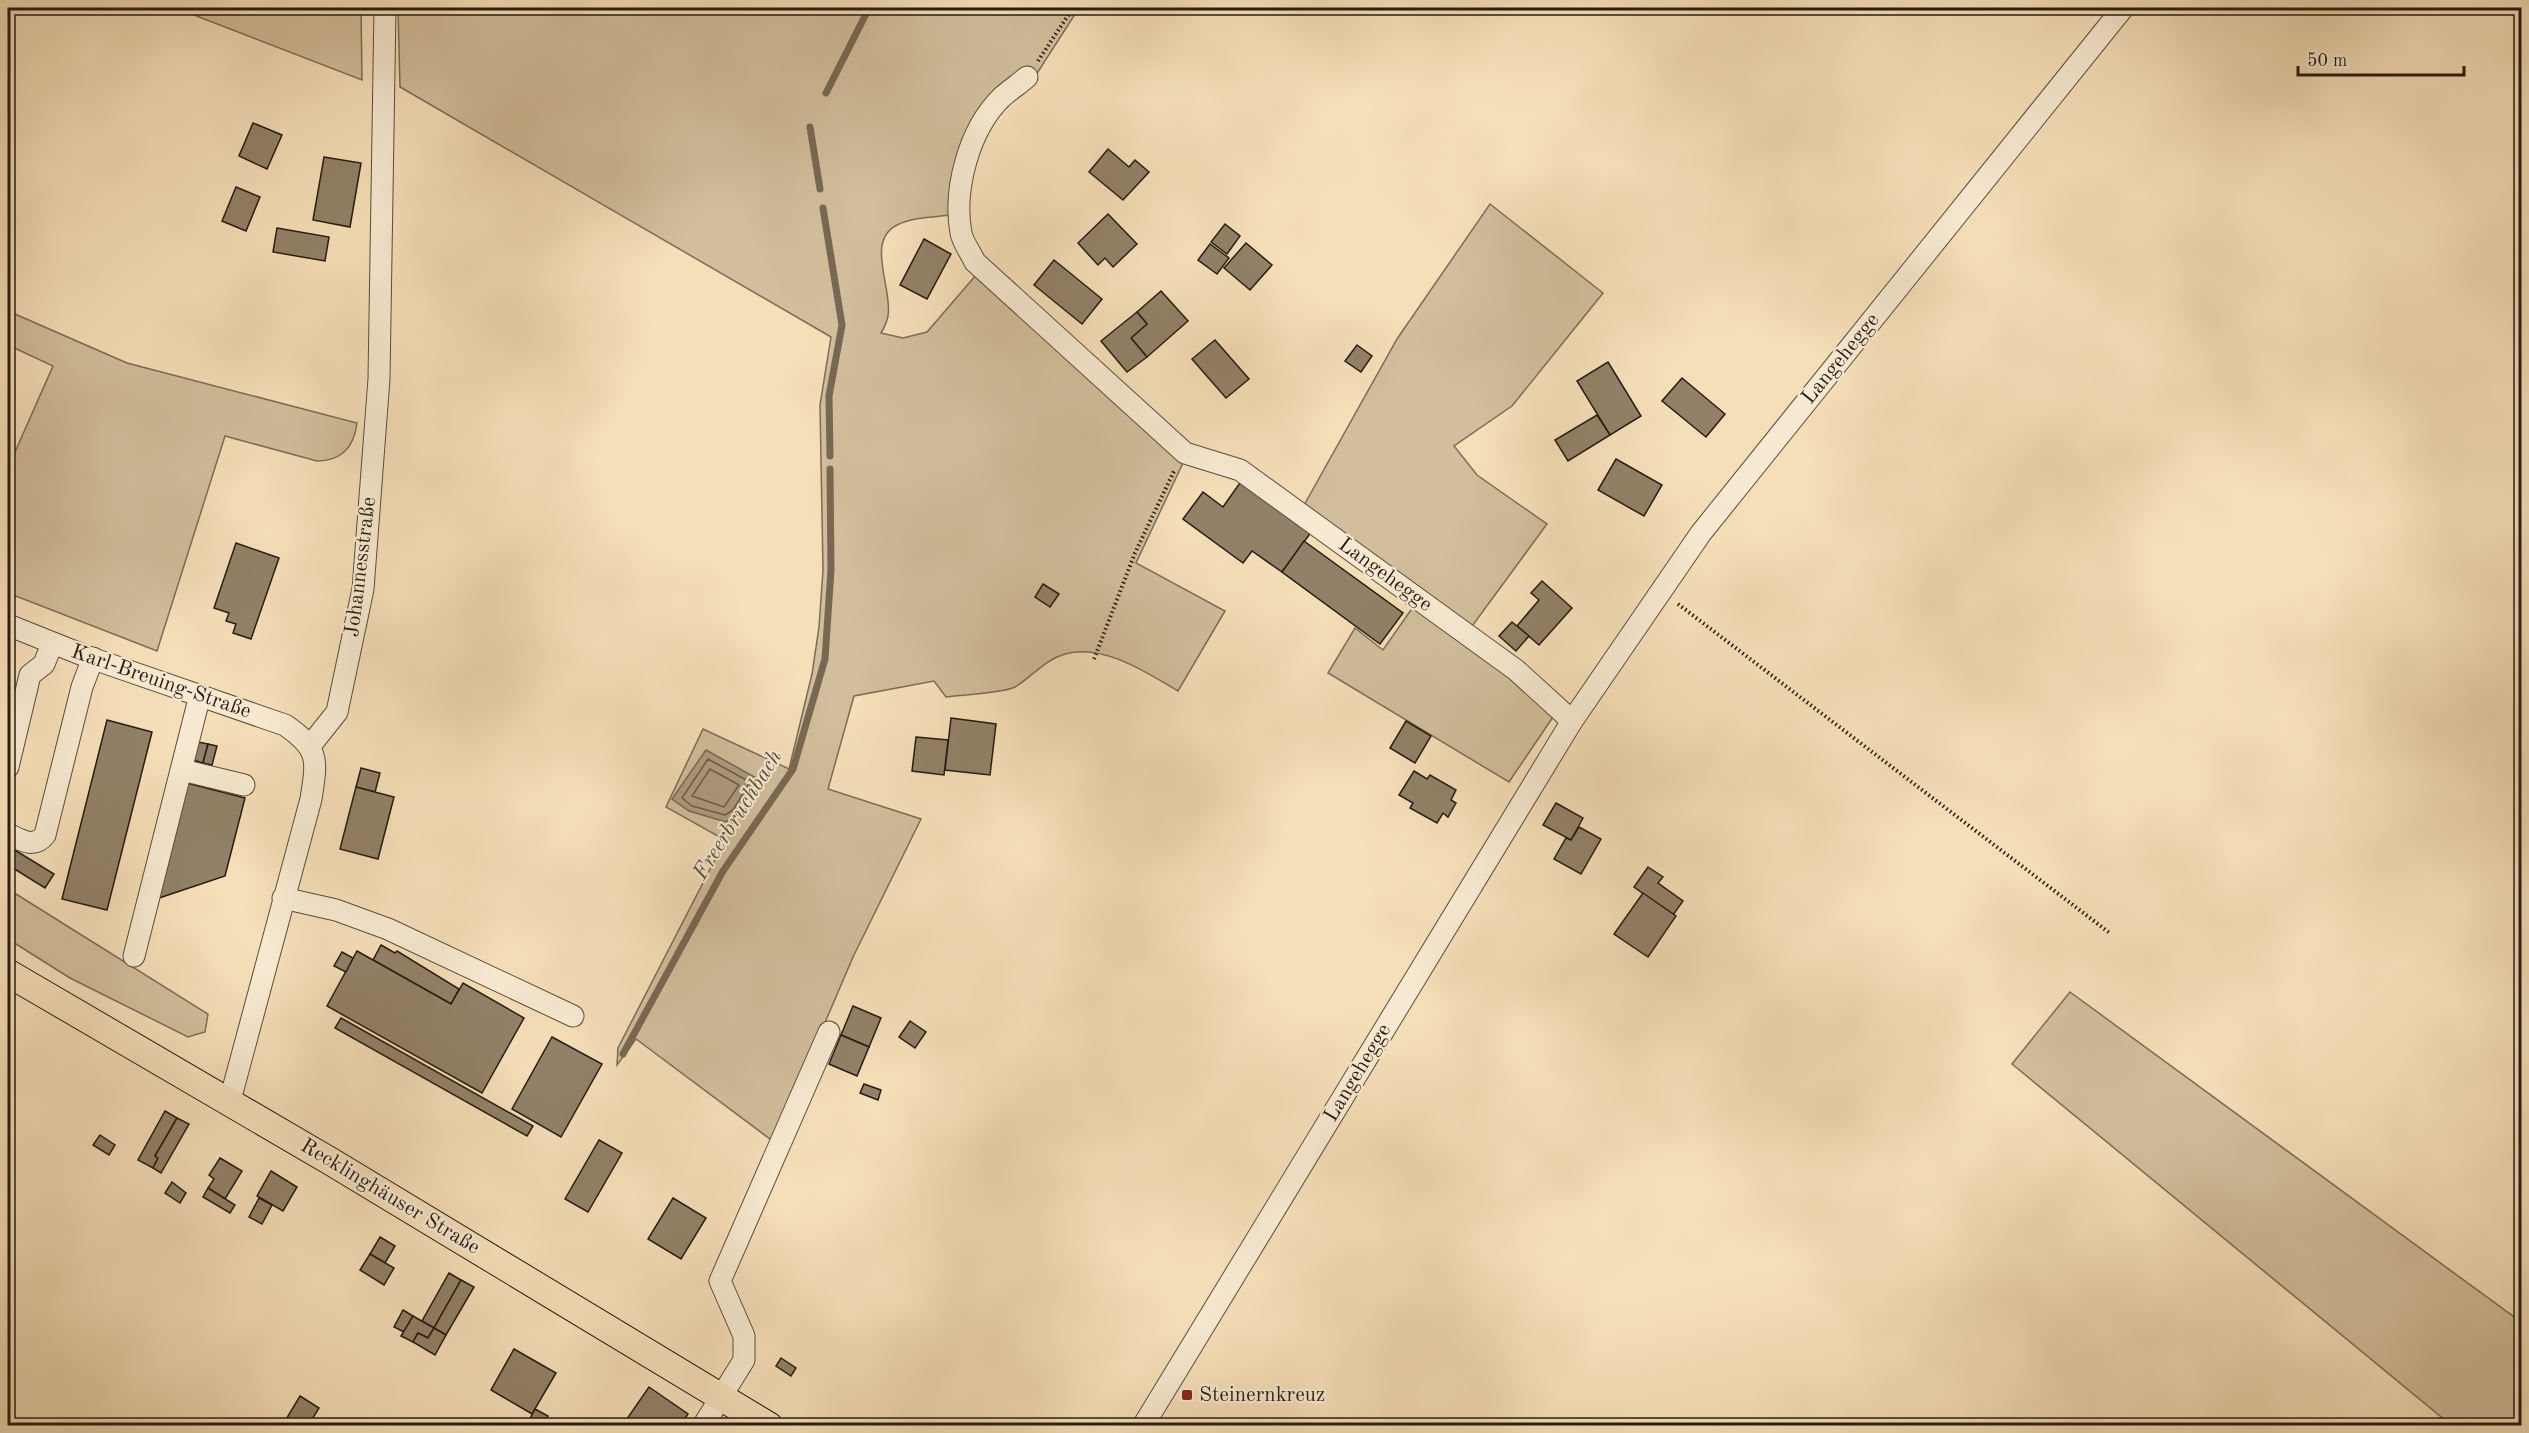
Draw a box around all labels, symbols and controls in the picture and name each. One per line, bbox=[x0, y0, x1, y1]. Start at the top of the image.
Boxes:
scale bar bbox=[2298, 39, 2464, 77]
text: 50 m bbox=[2307, 52, 2347, 70]
street label: Langehegge bbox=[1798, 310, 1884, 408]
street label: Johannesstraße bbox=[342, 496, 380, 638]
street label: Langehegge bbox=[1334, 534, 1436, 616]
street label: Karl-Breuing-Straße bbox=[68, 641, 254, 723]
water label: Freerbruchbach bbox=[689, 746, 787, 884]
street label: Langehegge bbox=[1321, 1020, 1395, 1126]
street label: Recklinghäuser Straße bbox=[297, 1135, 483, 1259]
place label: Steinernkreuz bbox=[1199, 1385, 1325, 1406]
marker: Steinernkreuz bbox=[1180, 1388, 1194, 1402]

